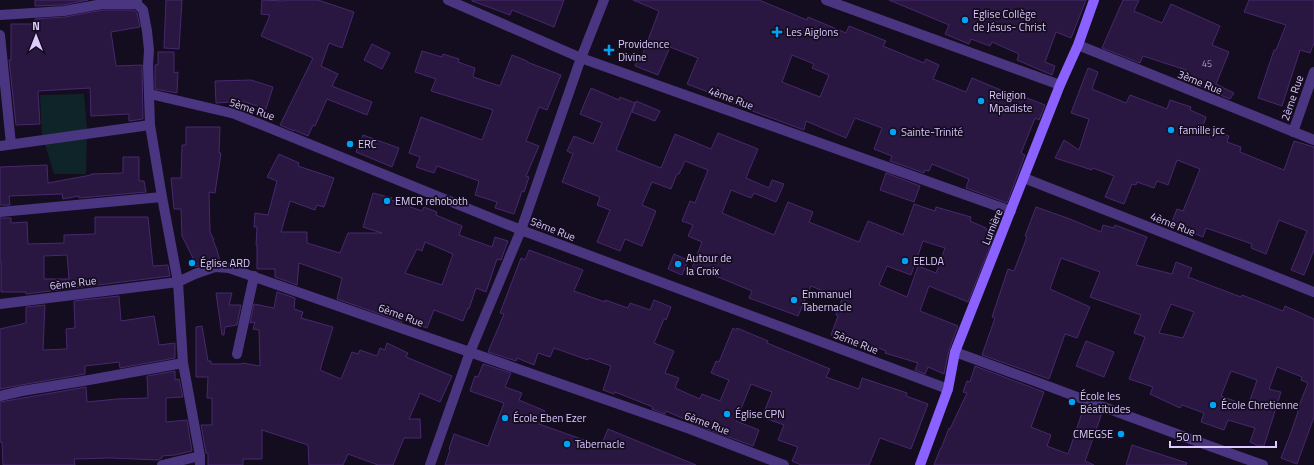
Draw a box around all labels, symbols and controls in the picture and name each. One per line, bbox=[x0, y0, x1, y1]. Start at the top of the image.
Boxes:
place label: Eglise Collège de Jésus- Christ bbox=[973, 6, 1046, 35]
marker: Eglise Collège de Jésus- Christ bbox=[960, 15, 970, 25]
north arrow bbox=[16, 16, 56, 56]
text: N bbox=[32, 18, 40, 34]
place label: Les Aiglons bbox=[786, 24, 838, 40]
marker: Les Aiglons bbox=[771, 26, 783, 38]
place label: Providence Divine bbox=[618, 36, 670, 65]
marker: Providence Divine bbox=[603, 44, 615, 56]
house number: 45 bbox=[1202, 57, 1212, 70]
street label: 3ème Rue bbox=[1175, 66, 1225, 98]
street label: 2ème Rue bbox=[1277, 73, 1307, 123]
street label: 4ème Rue bbox=[706, 82, 756, 114]
place label: Religion Mpadiste bbox=[989, 87, 1033, 116]
street label: 5ème Rue bbox=[227, 94, 277, 124]
marker: Religion Mpadiste bbox=[976, 96, 986, 106]
place label: famille jcc bbox=[1179, 122, 1225, 138]
place label: Sainte-Trinité bbox=[901, 124, 964, 140]
marker: famille jcc bbox=[1166, 125, 1176, 135]
marker: Sainte-Trinité bbox=[888, 127, 898, 137]
place label: ERC bbox=[358, 136, 377, 152]
marker: ERC bbox=[345, 139, 355, 149]
place label: EMCR rehoboth bbox=[395, 193, 468, 209]
marker: EMCR rehoboth bbox=[382, 196, 392, 206]
street label: Lumière bbox=[978, 206, 1007, 247]
street label: 4ème Rue bbox=[1148, 208, 1198, 240]
street label: 5ème Rue bbox=[528, 213, 578, 245]
place label: Autour de la Croix bbox=[686, 250, 732, 279]
place label: EELDA bbox=[913, 253, 944, 269]
place label: Église ARD bbox=[200, 255, 250, 271]
marker: EELDA bbox=[900, 256, 910, 266]
marker: Église ARD bbox=[187, 258, 197, 268]
marker: Autour de la Croix bbox=[673, 259, 683, 269]
street label: 6ème Rue bbox=[49, 272, 98, 294]
place label: Emmanuel Tabernacle bbox=[802, 286, 852, 315]
marker: Emmanuel Tabernacle bbox=[789, 295, 799, 305]
street label: 6ème Rue bbox=[376, 299, 426, 331]
street label: 5ème Rue bbox=[831, 326, 881, 358]
place label: École les Béatitudes bbox=[1080, 388, 1130, 417]
marker: École les Béatitudes bbox=[1067, 397, 1077, 407]
place label: École Chretienne bbox=[1221, 397, 1299, 413]
marker: École Chretienne bbox=[1208, 400, 1218, 410]
place label: Église CPN bbox=[735, 406, 785, 422]
street label: 6ème Rue bbox=[682, 407, 732, 439]
marker: Église CPN bbox=[722, 409, 732, 419]
place label: École Eben Ezer bbox=[513, 410, 586, 426]
marker: École Eben Ezer bbox=[500, 413, 510, 423]
scale bar bbox=[1170, 423, 1276, 449]
place label: CMEGSE bbox=[1073, 426, 1113, 442]
text: 50 m bbox=[1176, 427, 1202, 446]
marker: CMEGSE bbox=[1116, 429, 1126, 439]
place label: Tabernacle bbox=[575, 436, 625, 452]
marker: Tabernacle bbox=[562, 439, 572, 449]

